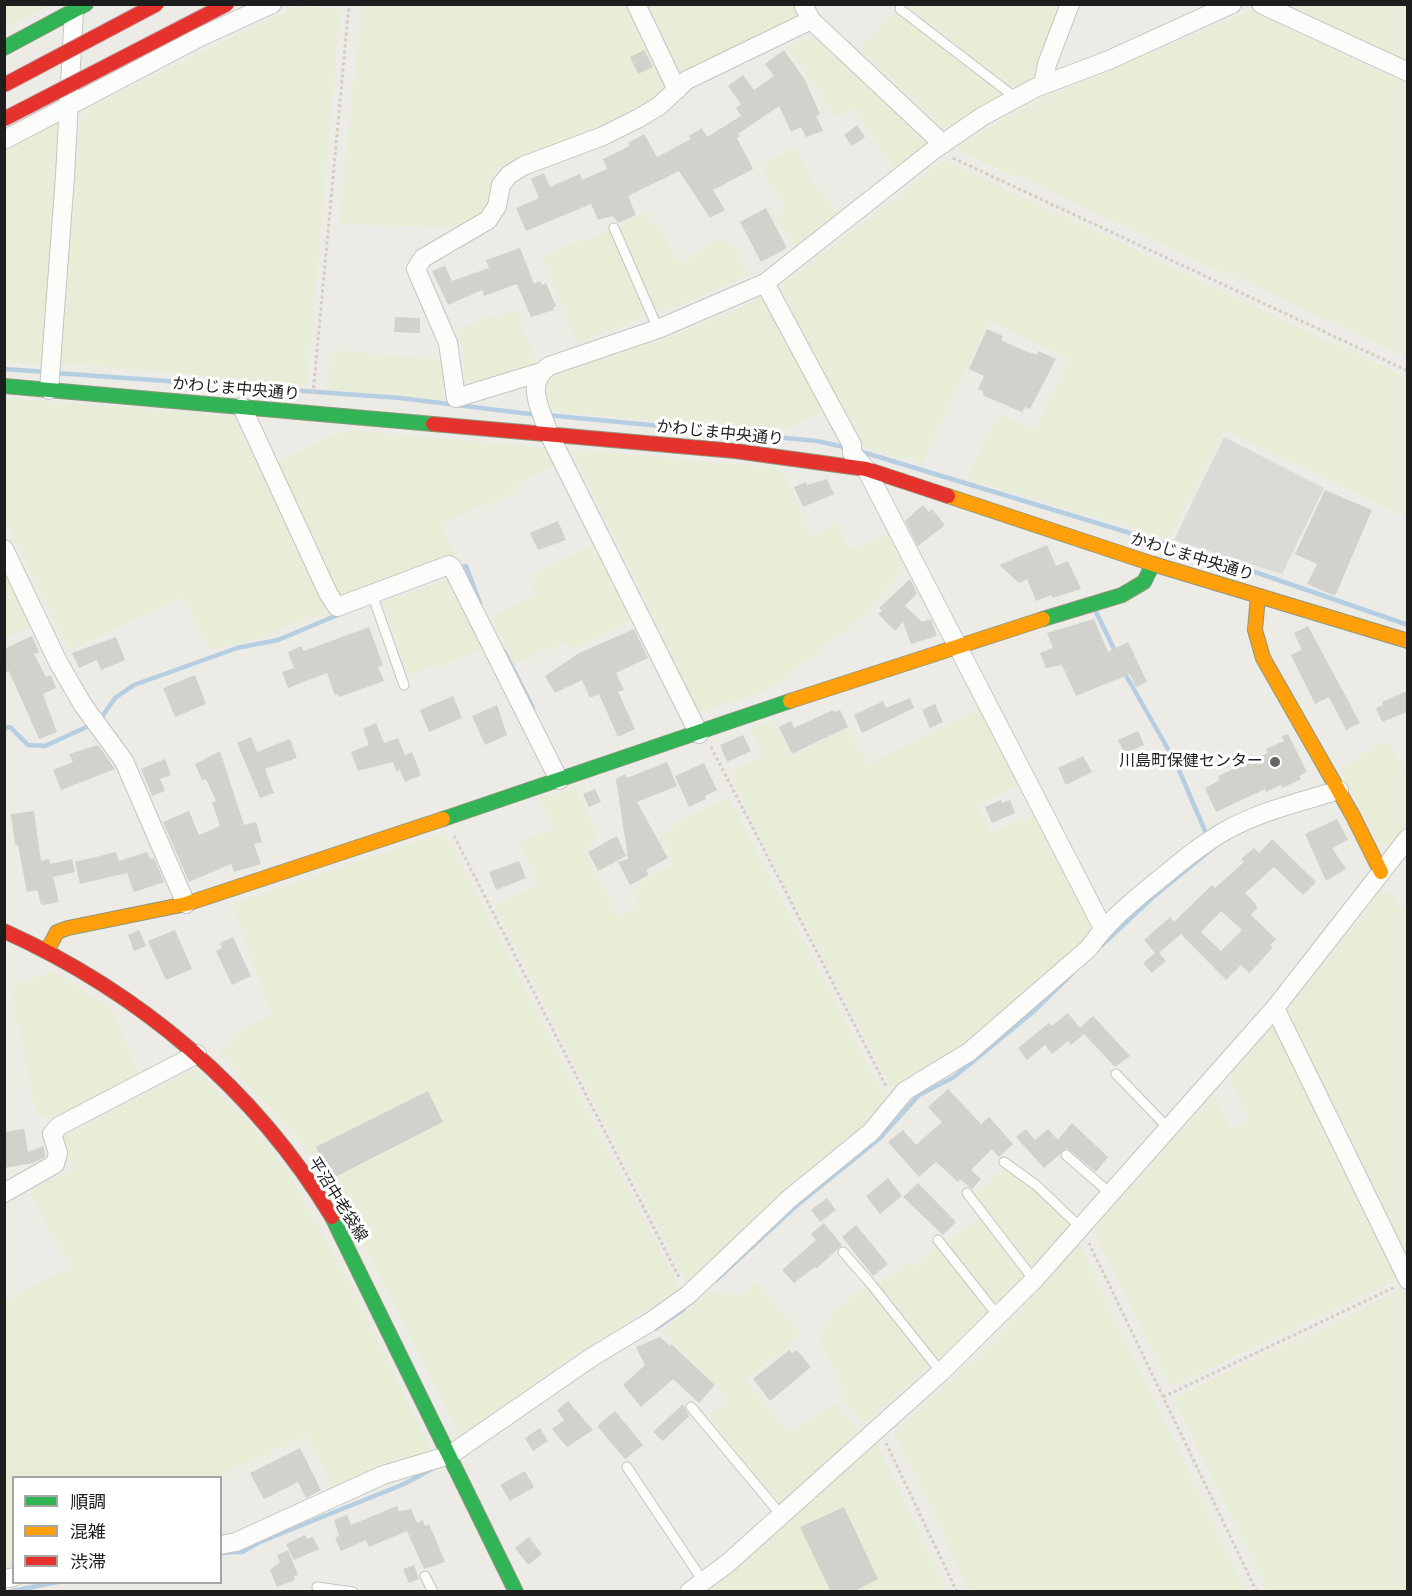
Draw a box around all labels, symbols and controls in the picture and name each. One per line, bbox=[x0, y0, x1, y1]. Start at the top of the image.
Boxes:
street label: かわじま中央通り bbox=[171, 375, 301, 405]
street label: かわじま中央通り bbox=[655, 418, 785, 450]
street label: かわじま中央通り bbox=[1128, 530, 1256, 586]
place label: 川島町保健センター bbox=[1119, 752, 1263, 772]
marker: 川島町保健センター bbox=[1268, 755, 1282, 769]
street label: 平沼中老袋線 bbox=[303, 1154, 371, 1246]
legend bbox=[12, 1476, 222, 1584]
text: 順調 bbox=[70, 1489, 106, 1515]
text: 混雑 bbox=[70, 1519, 106, 1545]
text: 渋滞 bbox=[70, 1549, 106, 1575]

